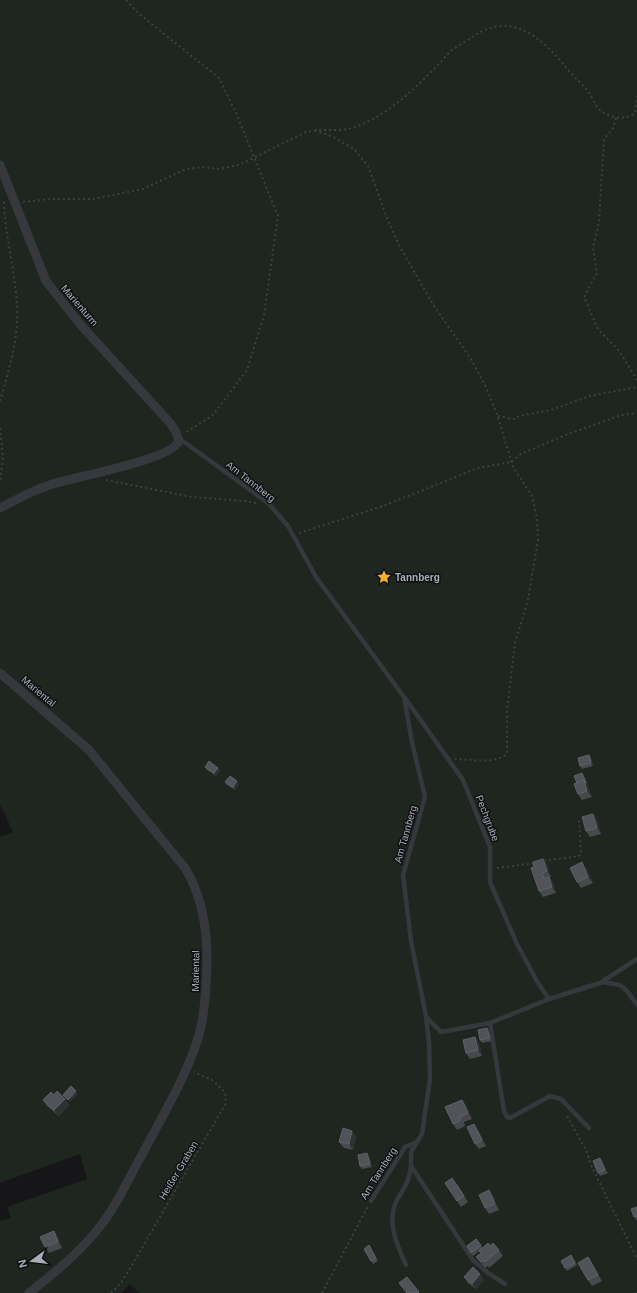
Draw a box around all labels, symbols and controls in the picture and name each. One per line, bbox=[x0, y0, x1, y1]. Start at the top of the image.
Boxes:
street label: Marienturm bbox=[59, 283, 100, 328]
street label: Am Tannberg bbox=[224, 459, 277, 504]
place icon: Tannberg bbox=[376, 569, 392, 585]
place label: Tannberg bbox=[395, 572, 440, 583]
street label: Mariental bbox=[19, 674, 58, 709]
street label: Pechgrube bbox=[474, 794, 501, 843]
street label: Am Tannberg bbox=[392, 804, 419, 864]
street label: Mariental bbox=[190, 950, 201, 992]
street label: Heißer Graben bbox=[157, 1139, 200, 1201]
street label: Am Tannberg bbox=[358, 1145, 399, 1201]
north arrow bbox=[12, 1241, 52, 1281]
text: N bbox=[16, 1258, 29, 1269]

